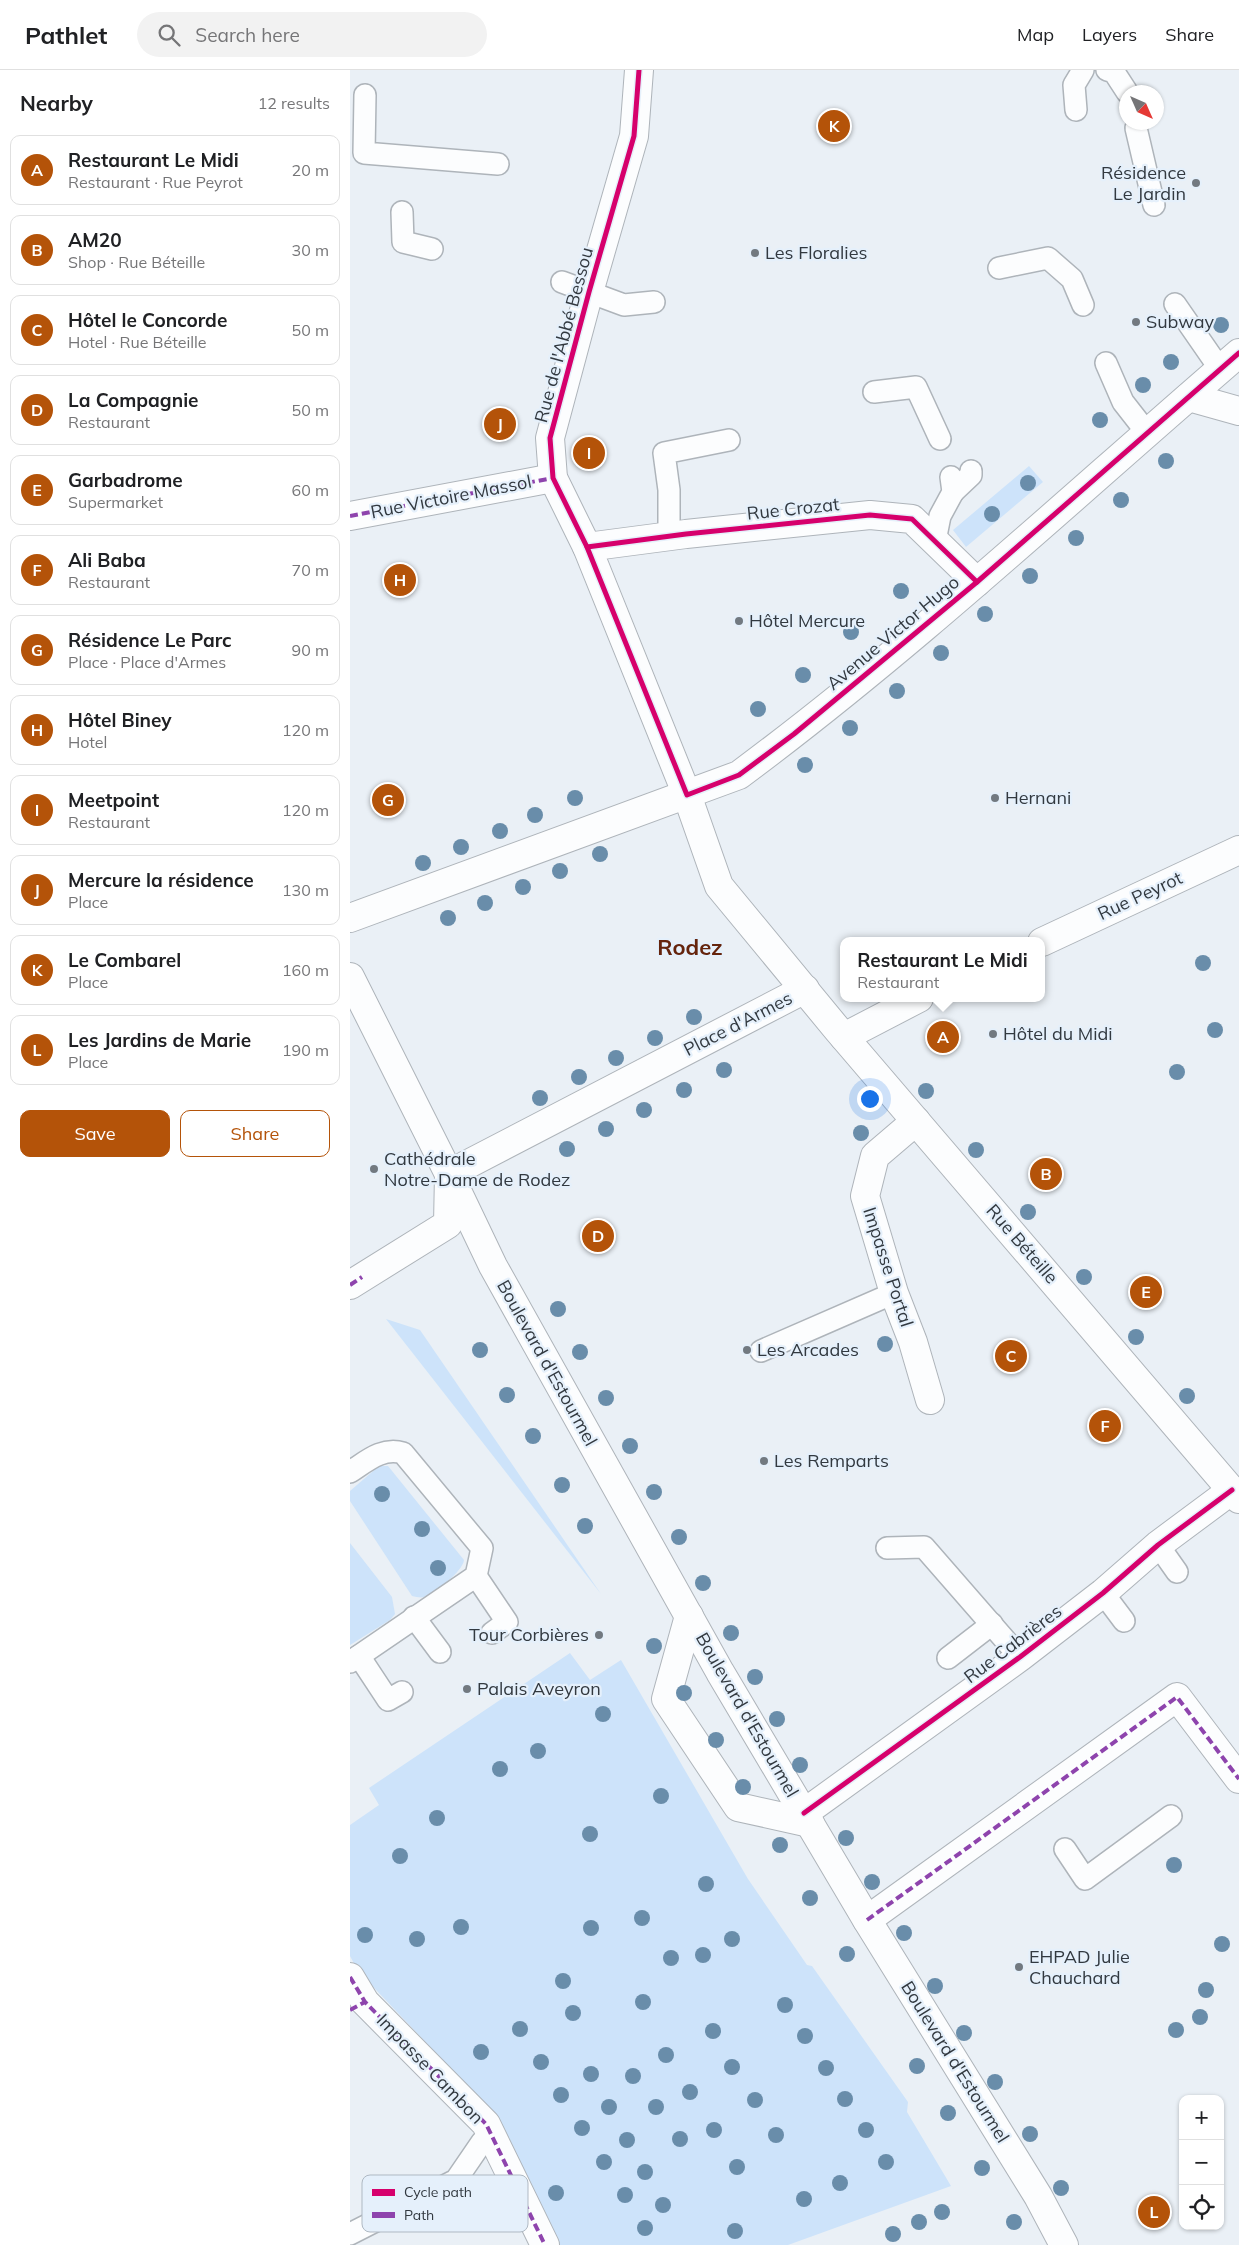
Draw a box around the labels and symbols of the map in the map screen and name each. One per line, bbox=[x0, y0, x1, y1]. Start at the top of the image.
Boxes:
north arrow bbox=[1119, 85, 1164, 130]
pin: K bbox=[818, 107, 850, 145]
place label: Résidence Le Jardin bbox=[1101, 161, 1186, 205]
marker: Résidence Le Jardin bbox=[1190, 177, 1202, 189]
place label: Les Floralies bbox=[765, 241, 867, 264]
street label: Rue de l'Abbé Bessou bbox=[529, 245, 598, 425]
marker: Les Floralies bbox=[749, 247, 761, 259]
place label: Subway bbox=[1146, 310, 1214, 333]
marker: Subway bbox=[1130, 316, 1142, 328]
pin: J bbox=[484, 405, 516, 443]
pin: I bbox=[573, 434, 605, 472]
street label: Rue Victoire Massol bbox=[368, 470, 533, 523]
street label: Rue Crozat bbox=[746, 492, 840, 525]
pin: H bbox=[384, 561, 416, 599]
street label: Avenue Victor Hugo bbox=[822, 570, 964, 695]
place label: Hôtel Mercure bbox=[749, 609, 865, 632]
marker: Hôtel Mercure bbox=[733, 615, 745, 627]
pin: G bbox=[372, 781, 404, 819]
place label: Hernani bbox=[1005, 786, 1071, 809]
marker: Hernani bbox=[989, 792, 1001, 804]
street label: Rue Peyrot bbox=[1094, 866, 1186, 925]
district label: Rodez bbox=[657, 933, 723, 961]
street label: Place d'Armes bbox=[679, 986, 796, 1061]
pin: A bbox=[927, 1018, 959, 1056]
place label: Hôtel du Midi bbox=[1003, 1022, 1113, 1045]
marker: Hôtel du Midi bbox=[987, 1028, 999, 1040]
your location bbox=[857, 1086, 883, 1112]
place label: Cathédrale Notre-Dame de Rodez bbox=[384, 1147, 570, 1191]
pin: B bbox=[1030, 1155, 1062, 1193]
marker: Cathédrale Notre-Dame de Rodez bbox=[368, 1163, 380, 1175]
street label: Rue Béteille bbox=[982, 1199, 1063, 1288]
street label: Impasse Portal bbox=[858, 1204, 919, 1330]
pin: D bbox=[582, 1217, 614, 1255]
pin: E bbox=[1130, 1273, 1162, 1311]
street label: Boulevard d'Estourmel bbox=[492, 1276, 603, 1450]
pin: C bbox=[995, 1337, 1027, 1375]
place label: Les Arcades bbox=[757, 1338, 859, 1361]
marker: Les Arcades bbox=[741, 1344, 753, 1356]
pin: F bbox=[1089, 1407, 1121, 1445]
place label: Les Remparts bbox=[774, 1449, 889, 1472]
marker: Les Remparts bbox=[758, 1455, 770, 1467]
street label: Rue Cabrières bbox=[959, 1599, 1066, 1688]
place label: Tour Corbières bbox=[469, 1623, 589, 1646]
street label: Boulevard d'Estourmel bbox=[691, 1628, 804, 1801]
marker: Tour Corbières bbox=[593, 1629, 605, 1641]
place label: Palais Aveyron bbox=[477, 1677, 601, 1700]
marker: Palais Aveyron bbox=[461, 1683, 473, 1695]
place label: EHPAD Julie Chauchard bbox=[1029, 1945, 1130, 1989]
marker: EHPAD Julie Chauchard bbox=[1013, 1961, 1025, 1973]
street label: Boulevard d'Estourmel bbox=[896, 1977, 1015, 2147]
street label: Impasse Cambon bbox=[372, 2009, 489, 2129]
legend bbox=[362, 2175, 528, 2232]
text: Cycle path bbox=[404, 2183, 472, 2201]
pin: L bbox=[1138, 2193, 1170, 2231]
text: Path bbox=[404, 2206, 434, 2224]

